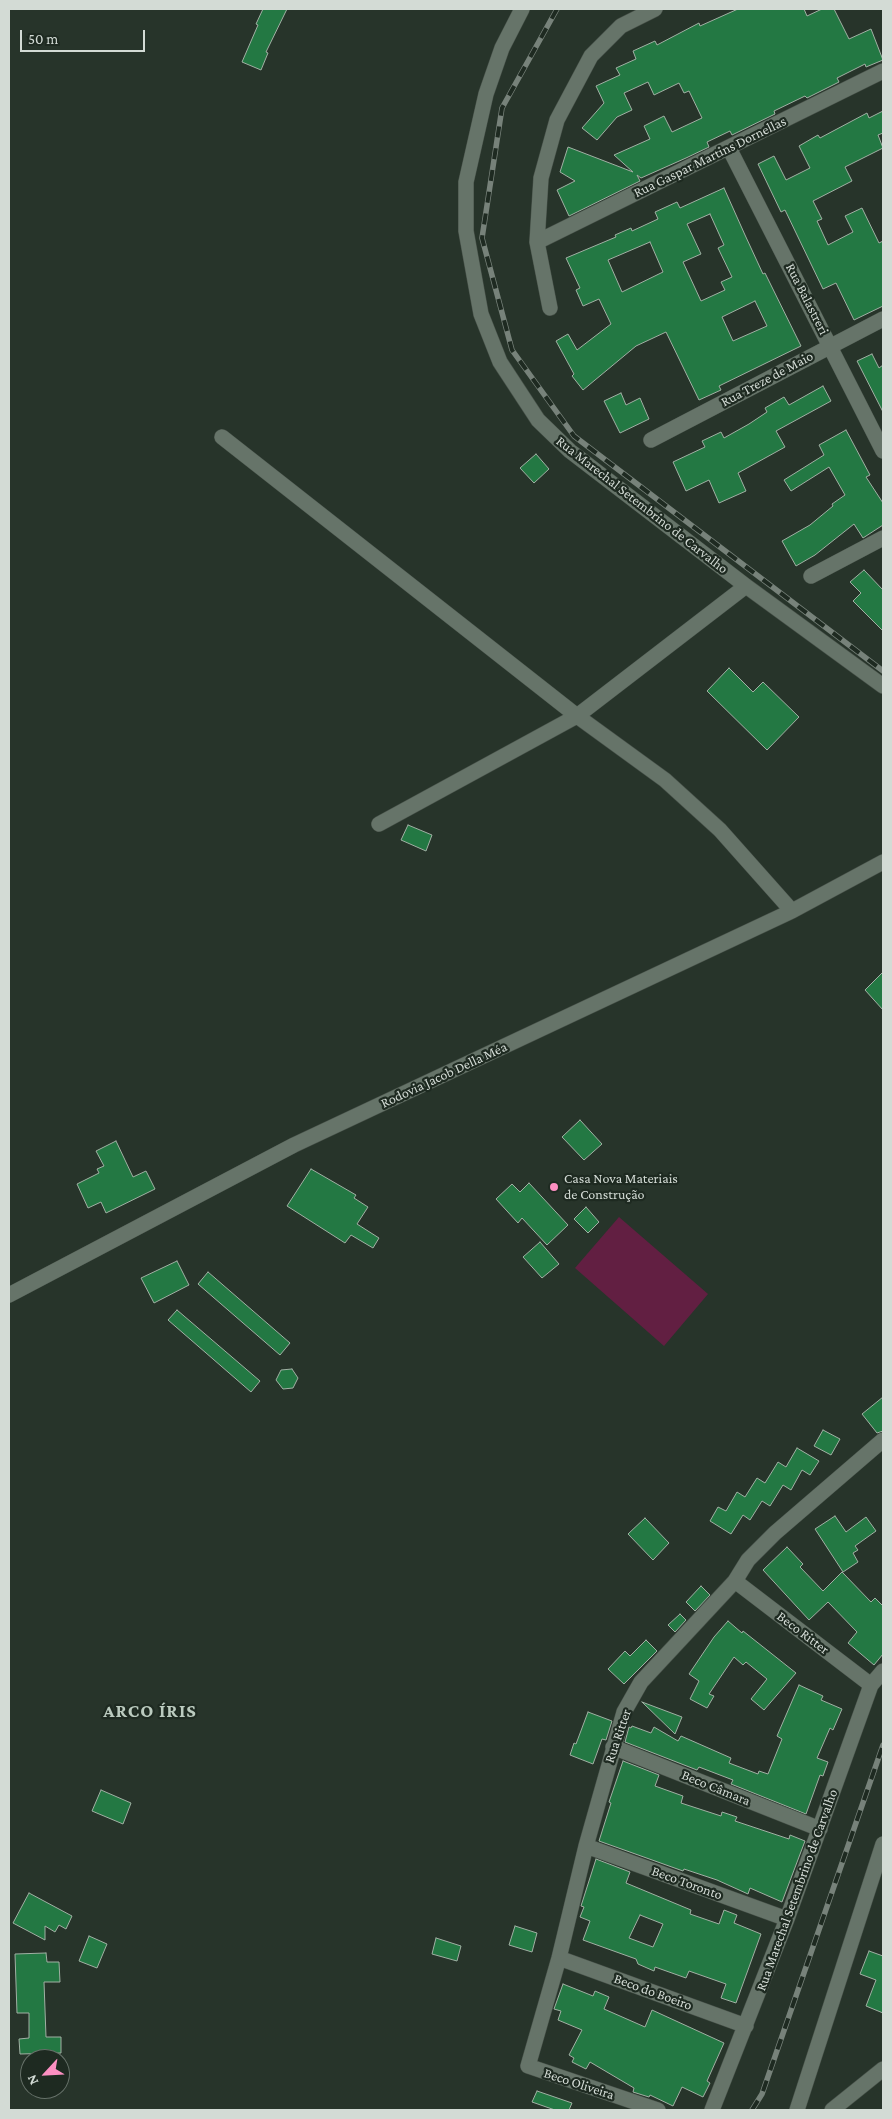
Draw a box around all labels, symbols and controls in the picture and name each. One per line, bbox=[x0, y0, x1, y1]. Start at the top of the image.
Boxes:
scale bar bbox=[22, 20, 148, 52]
text: 50 m bbox=[28, 31, 58, 47]
street label: Rua Gaspar Martins Dornellas bbox=[631, 113, 789, 201]
street label: Rua Balastreri bbox=[782, 260, 832, 338]
street label: Rua Treze de Maio bbox=[718, 348, 816, 410]
street label: Rua Marechal Setembrino de Carvalho bbox=[553, 433, 731, 577]
street label: Rodovia Jacob Della Méa bbox=[378, 1038, 510, 1112]
place label: Casa Nova Materiais de Construção bbox=[564, 1171, 678, 1204]
marker: Casa Nova Materiais de Construção bbox=[548, 1181, 560, 1193]
street label: Beco Ritter bbox=[774, 1608, 832, 1658]
district label: ARCO ÍRIS bbox=[102, 1700, 198, 1722]
street label: Rua Ritter bbox=[601, 1707, 635, 1765]
street label: Beco Câmara bbox=[679, 1767, 753, 1809]
street label: Rua Marechal Setembrino de Carvalho bbox=[753, 1787, 841, 1993]
street label: Beco Toronto bbox=[649, 1862, 725, 1904]
street label: Beco do Boeiro bbox=[612, 1970, 694, 2014]
north arrow bbox=[20, 2049, 70, 2099]
street label: Beco Oliveira bbox=[542, 2065, 616, 2103]
text: N bbox=[23, 2072, 42, 2088]

